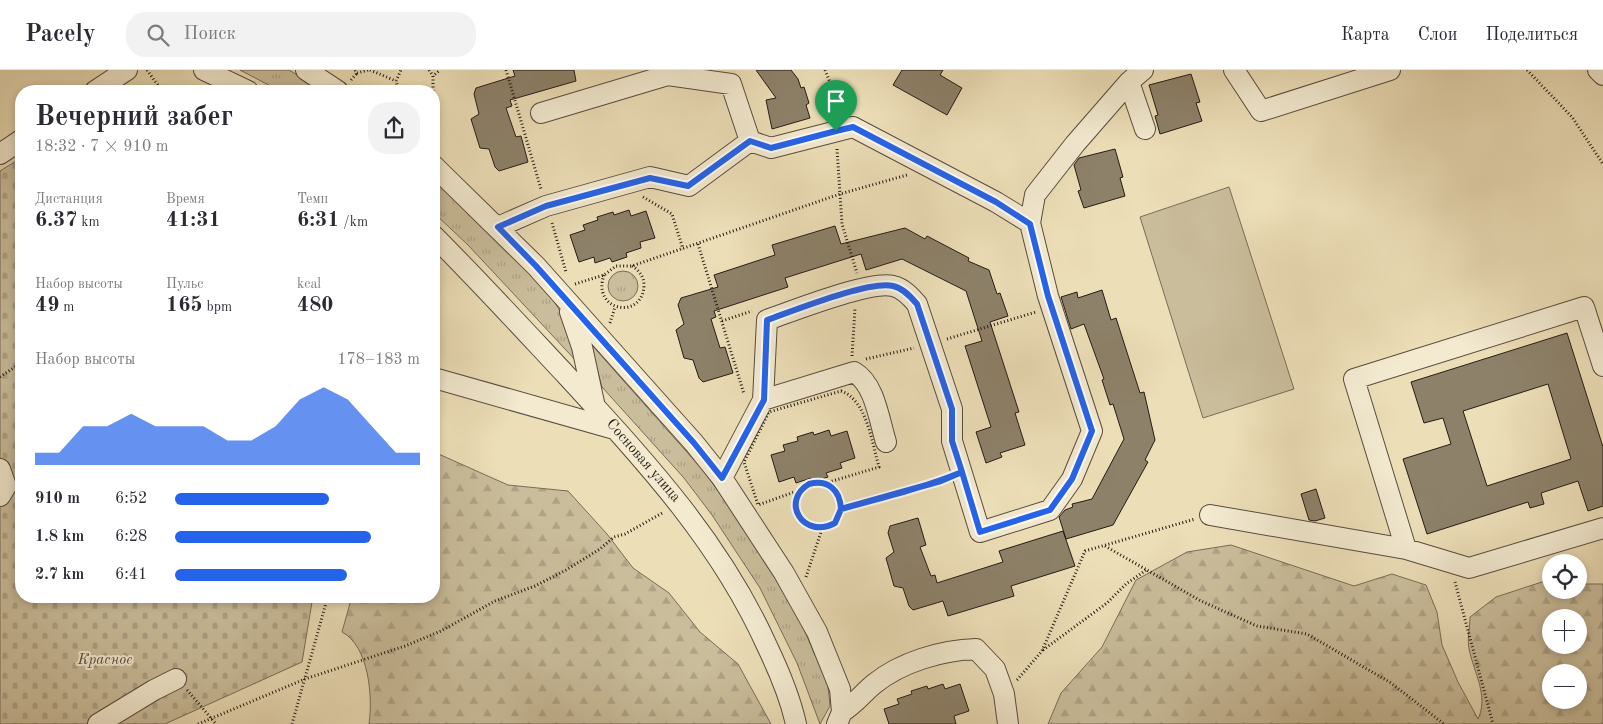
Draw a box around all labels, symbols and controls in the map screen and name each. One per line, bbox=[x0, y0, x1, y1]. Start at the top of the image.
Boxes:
search box bbox=[126, 12, 476, 57]
icon: search bbox=[144, 21, 172, 49]
text: Pacely bbox=[25, 23, 96, 47]
text: Поиск bbox=[184, 25, 236, 44]
text: Карта bbox=[1341, 26, 1390, 44]
text: Слои bbox=[1418, 26, 1457, 44]
text: Поделиться bbox=[1485, 26, 1578, 44]
pin bbox=[815, 80, 857, 131]
icon: arrive bbox=[822, 87, 850, 115]
button: share bbox=[368, 102, 420, 154]
text: Вечерний забег bbox=[35, 104, 233, 132]
text: 18:32 · 7 × 910 m bbox=[35, 139, 168, 155]
text: Дистанция bbox=[35, 192, 103, 206]
text: Время bbox=[166, 192, 205, 206]
text: Темп bbox=[297, 192, 328, 206]
text: 6.37 bbox=[35, 210, 77, 231]
text: 41:31 bbox=[166, 210, 221, 231]
text: 6:31 bbox=[297, 210, 339, 231]
text: km bbox=[77, 215, 100, 229]
text: /km bbox=[339, 215, 368, 229]
text: Набор высоты bbox=[35, 277, 123, 291]
text: Пульс bbox=[166, 277, 203, 291]
text: kcal bbox=[297, 277, 321, 291]
text: 49 bbox=[35, 295, 59, 316]
text: 165 bbox=[166, 295, 203, 316]
text: 480 bbox=[297, 295, 334, 316]
text: m bbox=[59, 300, 74, 314]
text: bpm bbox=[203, 300, 232, 314]
text: Набор высоты bbox=[35, 352, 135, 368]
text: 178–183 m bbox=[337, 352, 420, 368]
street label: Сосновая улица bbox=[603, 417, 683, 506]
text: 910 m bbox=[35, 491, 80, 507]
text: 6:52 bbox=[115, 491, 147, 507]
text: 1.8 km bbox=[35, 529, 84, 545]
text: 6:28 bbox=[115, 529, 147, 545]
map controls bbox=[1542, 554, 1587, 709]
button: locate bbox=[1542, 554, 1587, 599]
text: 2.7 km bbox=[35, 567, 84, 583]
text: 6:41 bbox=[115, 567, 147, 583]
button: + bbox=[1542, 609, 1587, 654]
park label: Красное bbox=[77, 653, 132, 668]
button: − bbox=[1542, 664, 1587, 709]

